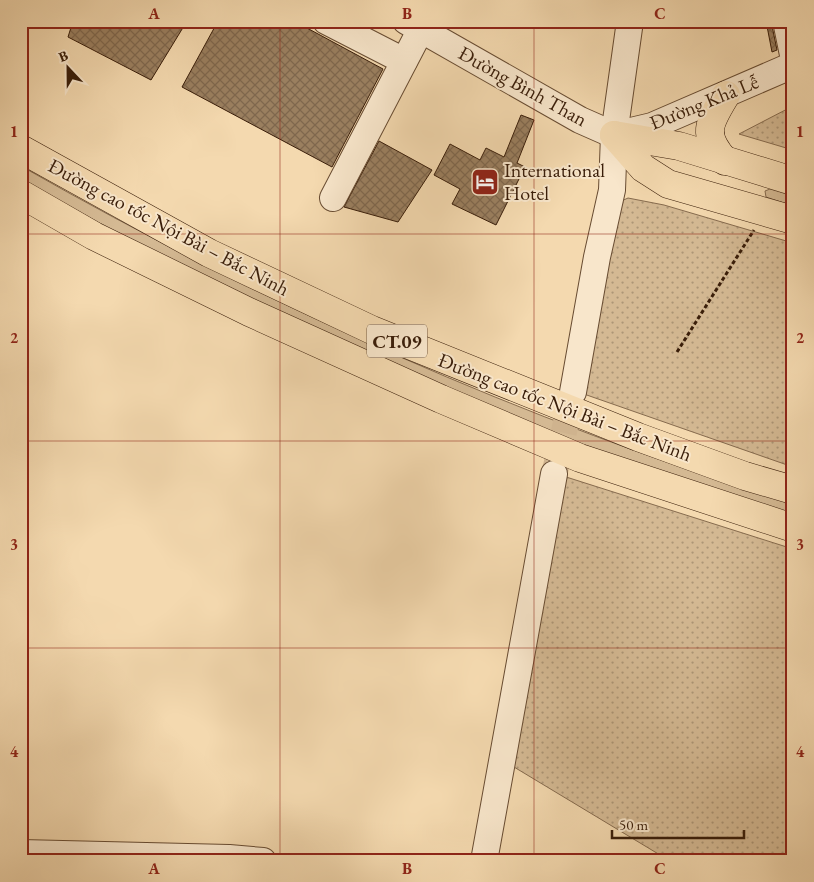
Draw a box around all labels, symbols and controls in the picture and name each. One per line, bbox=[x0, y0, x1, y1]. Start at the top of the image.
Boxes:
text: A bbox=[147, 3, 160, 24]
text: B bbox=[402, 3, 412, 24]
text: C bbox=[654, 3, 666, 24]
street label: Đường Bình Than bbox=[454, 40, 592, 132]
north arrow bbox=[42, 42, 92, 92]
text: B bbox=[56, 46, 71, 66]
street label: Đường Khả Lễ bbox=[646, 68, 762, 136]
text: 1 bbox=[10, 121, 18, 142]
text: 1 bbox=[796, 121, 804, 142]
street label: Đường cao tốc Nội Bài – Bắc Ninh bbox=[44, 152, 294, 302]
place label: International Hotel bbox=[504, 157, 605, 206]
hotel icon: International Hotel bbox=[470, 167, 500, 197]
road number: CT.09 bbox=[367, 324, 427, 358]
text: 2 bbox=[10, 327, 19, 348]
text: 2 bbox=[796, 327, 805, 348]
street label: Đường cao tốc Nội Bài – Bắc Ninh bbox=[435, 347, 695, 467]
text: 3 bbox=[10, 534, 18, 555]
text: 3 bbox=[796, 534, 804, 555]
text: 4 bbox=[10, 741, 19, 762]
text: 4 bbox=[796, 741, 805, 762]
scale bar bbox=[612, 807, 744, 839]
text: 50 m bbox=[619, 815, 648, 834]
text: A bbox=[147, 858, 160, 879]
text: B bbox=[402, 858, 412, 879]
text: C bbox=[654, 858, 666, 879]

